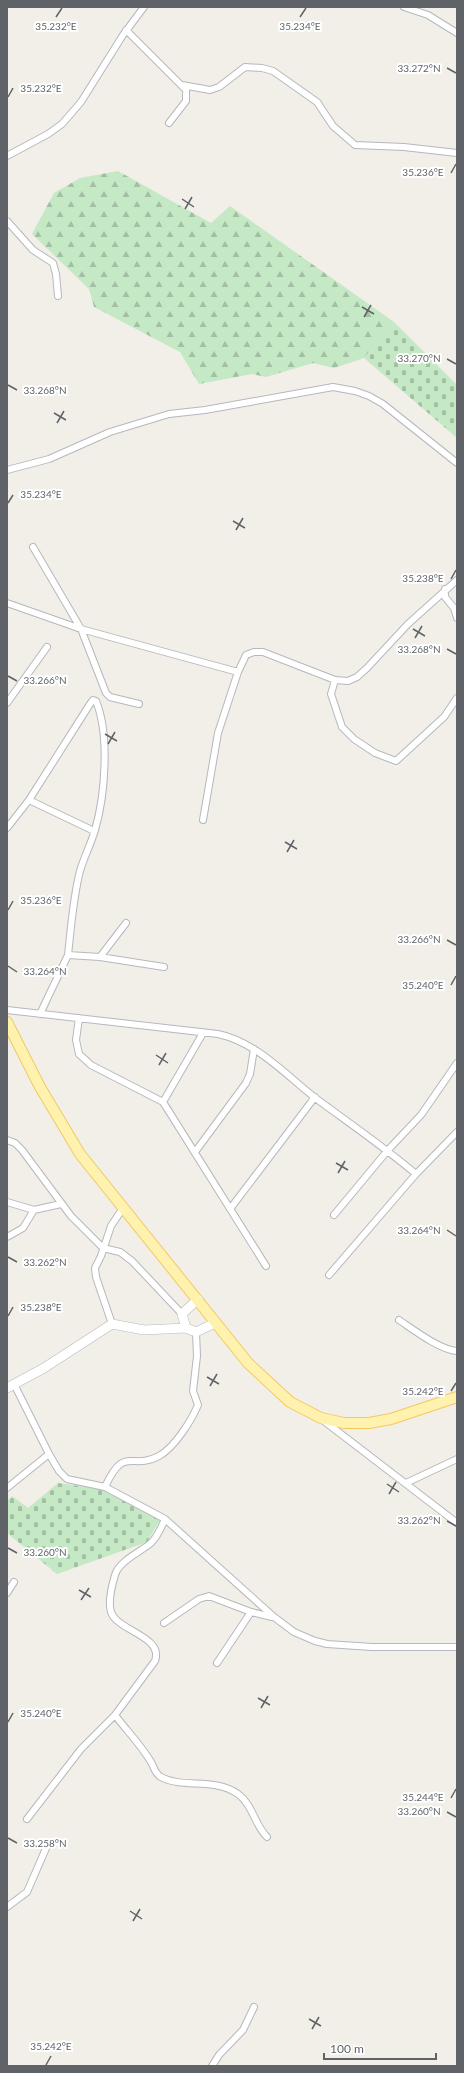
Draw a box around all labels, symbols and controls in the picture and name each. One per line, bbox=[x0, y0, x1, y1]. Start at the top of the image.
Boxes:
text: 35.232°E bbox=[35, 20, 77, 32]
text: 35.234°E bbox=[279, 20, 321, 32]
text: 33.272°N bbox=[397, 62, 441, 74]
text: 35.232°E bbox=[20, 82, 62, 94]
text: 35.236°E bbox=[402, 166, 444, 178]
text: 33.270°N bbox=[397, 352, 441, 364]
text: 33.268°N bbox=[23, 384, 67, 396]
text: 35.234°E bbox=[20, 488, 62, 500]
text: 35.238°E bbox=[402, 572, 444, 584]
text: 33.268°N bbox=[397, 643, 441, 655]
text: 33.266°N bbox=[23, 674, 67, 686]
text: 35.236°E bbox=[20, 894, 62, 906]
text: 33.266°N bbox=[397, 933, 441, 945]
text: 33.264°N bbox=[23, 965, 67, 977]
text: 35.240°E bbox=[402, 979, 444, 991]
text: 33.264°N bbox=[397, 1224, 441, 1236]
text: 33.262°N bbox=[23, 1256, 67, 1268]
text: 35.238°E bbox=[20, 1301, 62, 1313]
text: 35.242°E bbox=[402, 1385, 444, 1397]
text: 33.262°N bbox=[397, 1514, 441, 1526]
text: 33.260°N bbox=[23, 1546, 67, 1558]
text: 35.240°E bbox=[20, 1707, 62, 1719]
text: 35.244°E bbox=[402, 1791, 444, 1803]
text: 33.260°N bbox=[397, 1805, 441, 1817]
text: 33.258°N bbox=[23, 1837, 67, 1849]
scale bar bbox=[324, 2035, 436, 2061]
text: 35.242°E bbox=[30, 2040, 72, 2052]
text: 100 m bbox=[330, 2041, 364, 2056]

